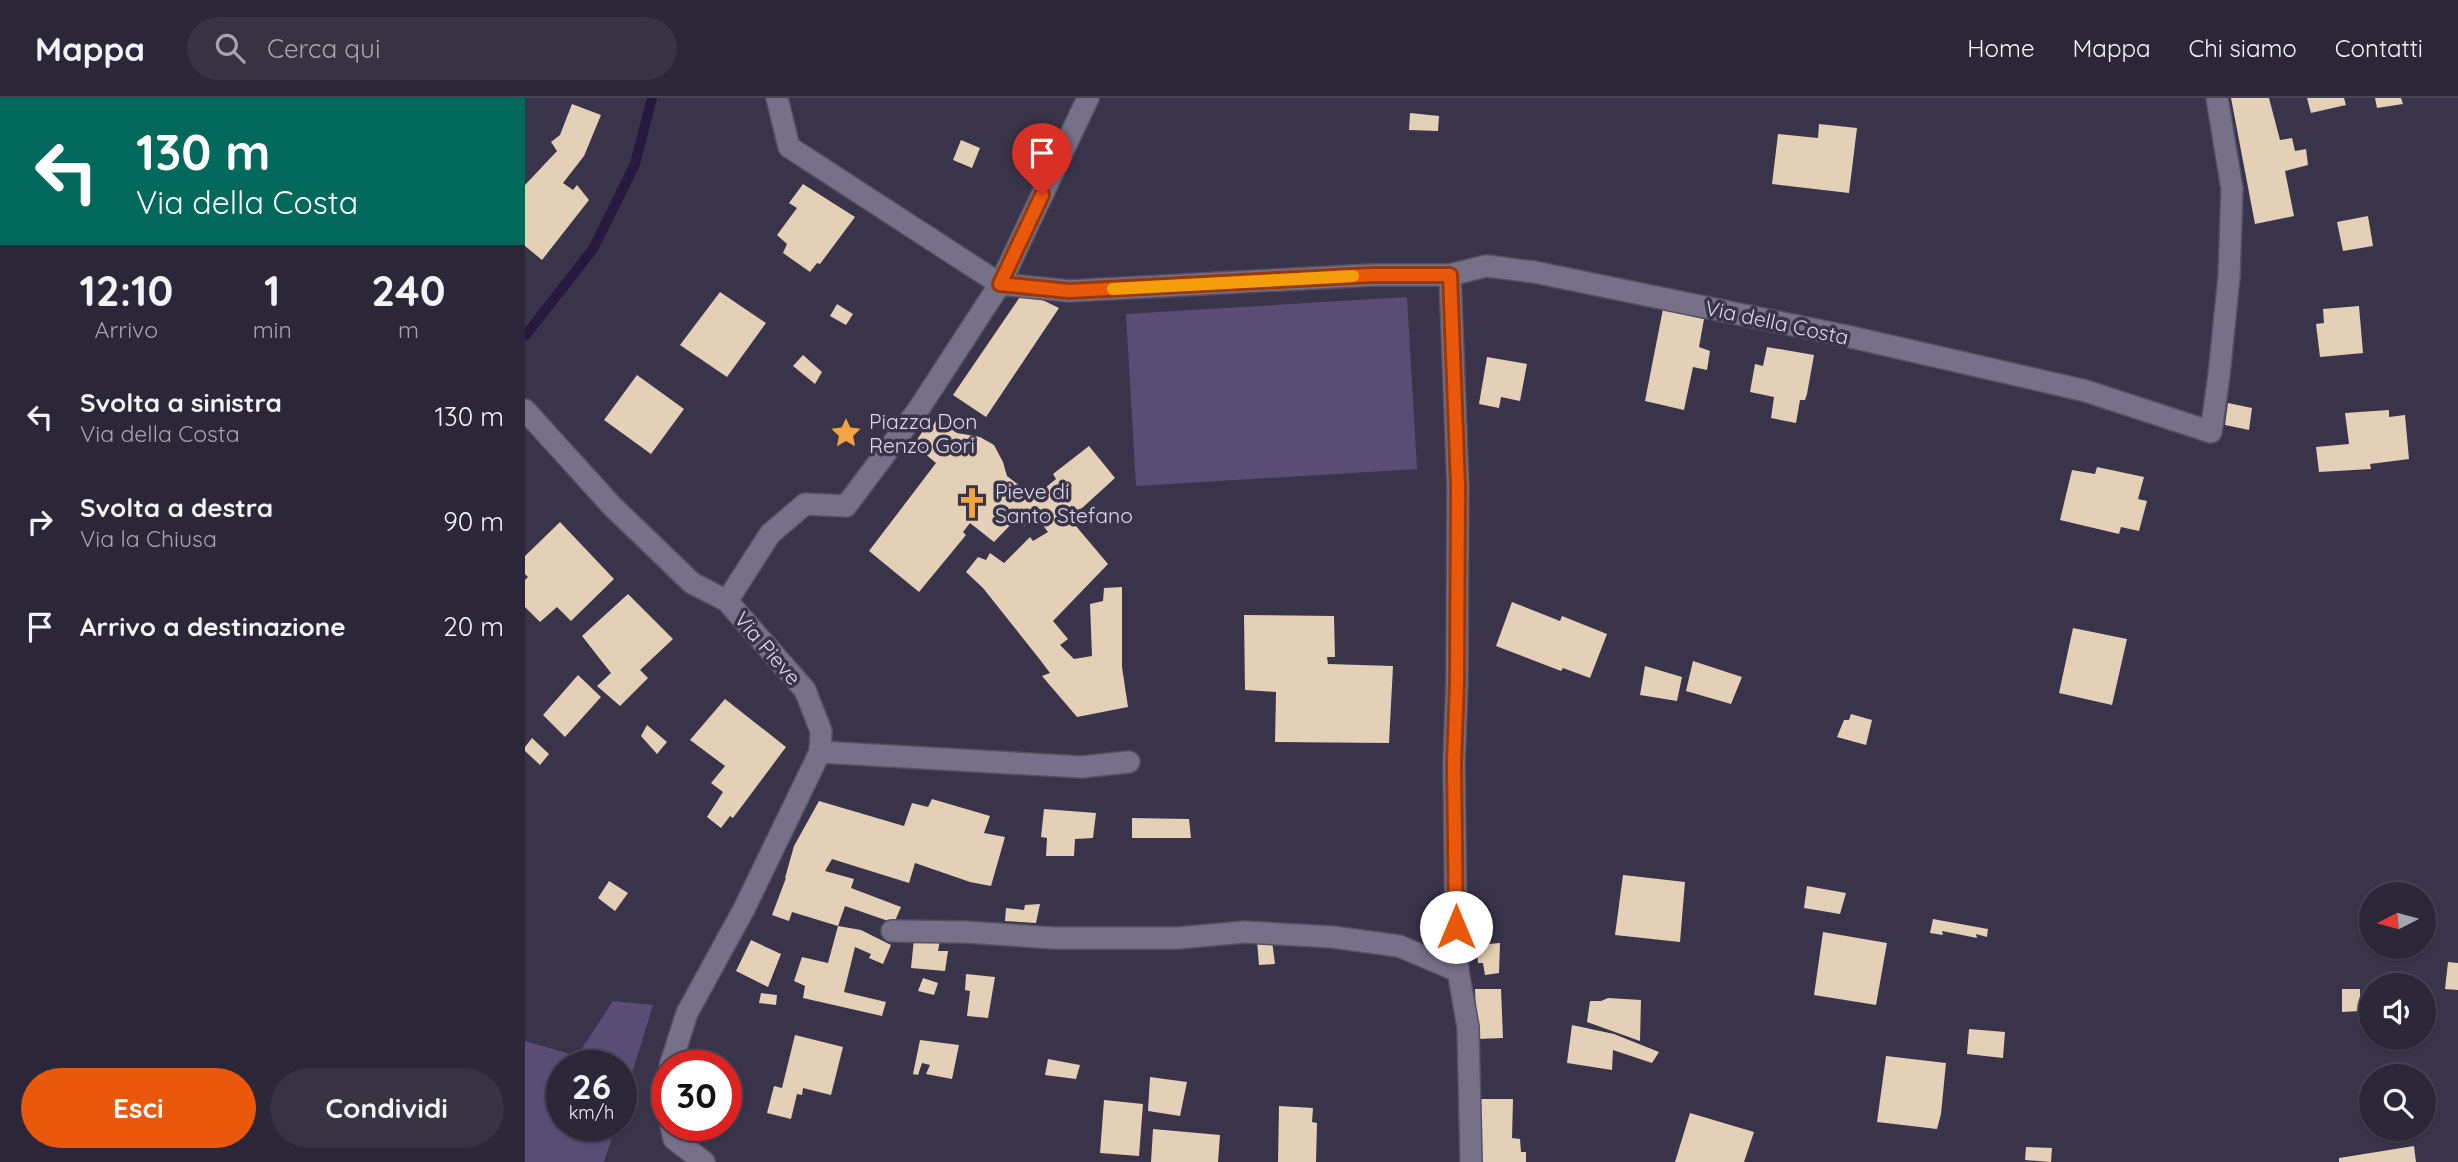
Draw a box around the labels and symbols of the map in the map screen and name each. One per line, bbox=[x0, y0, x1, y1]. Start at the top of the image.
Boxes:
pin bbox=[1012, 123, 1072, 195]
street label: Via della Costa bbox=[1703, 294, 1851, 350]
place label: Piazza Don Renzo Gori bbox=[869, 408, 977, 458]
place icon: Piazza Don Renzo Gori bbox=[829, 416, 863, 450]
place label: Pieve di Santo Stefano bbox=[995, 478, 1133, 528]
church icon: Pieve di Santo Stefano bbox=[955, 486, 989, 520]
street label: Via Pieve bbox=[729, 606, 807, 690]
north arrow bbox=[2359, 882, 2436, 959]
position arrow bbox=[1419, 890, 1493, 964]
speed limit sign: 30 bbox=[651, 1050, 742, 1141]

